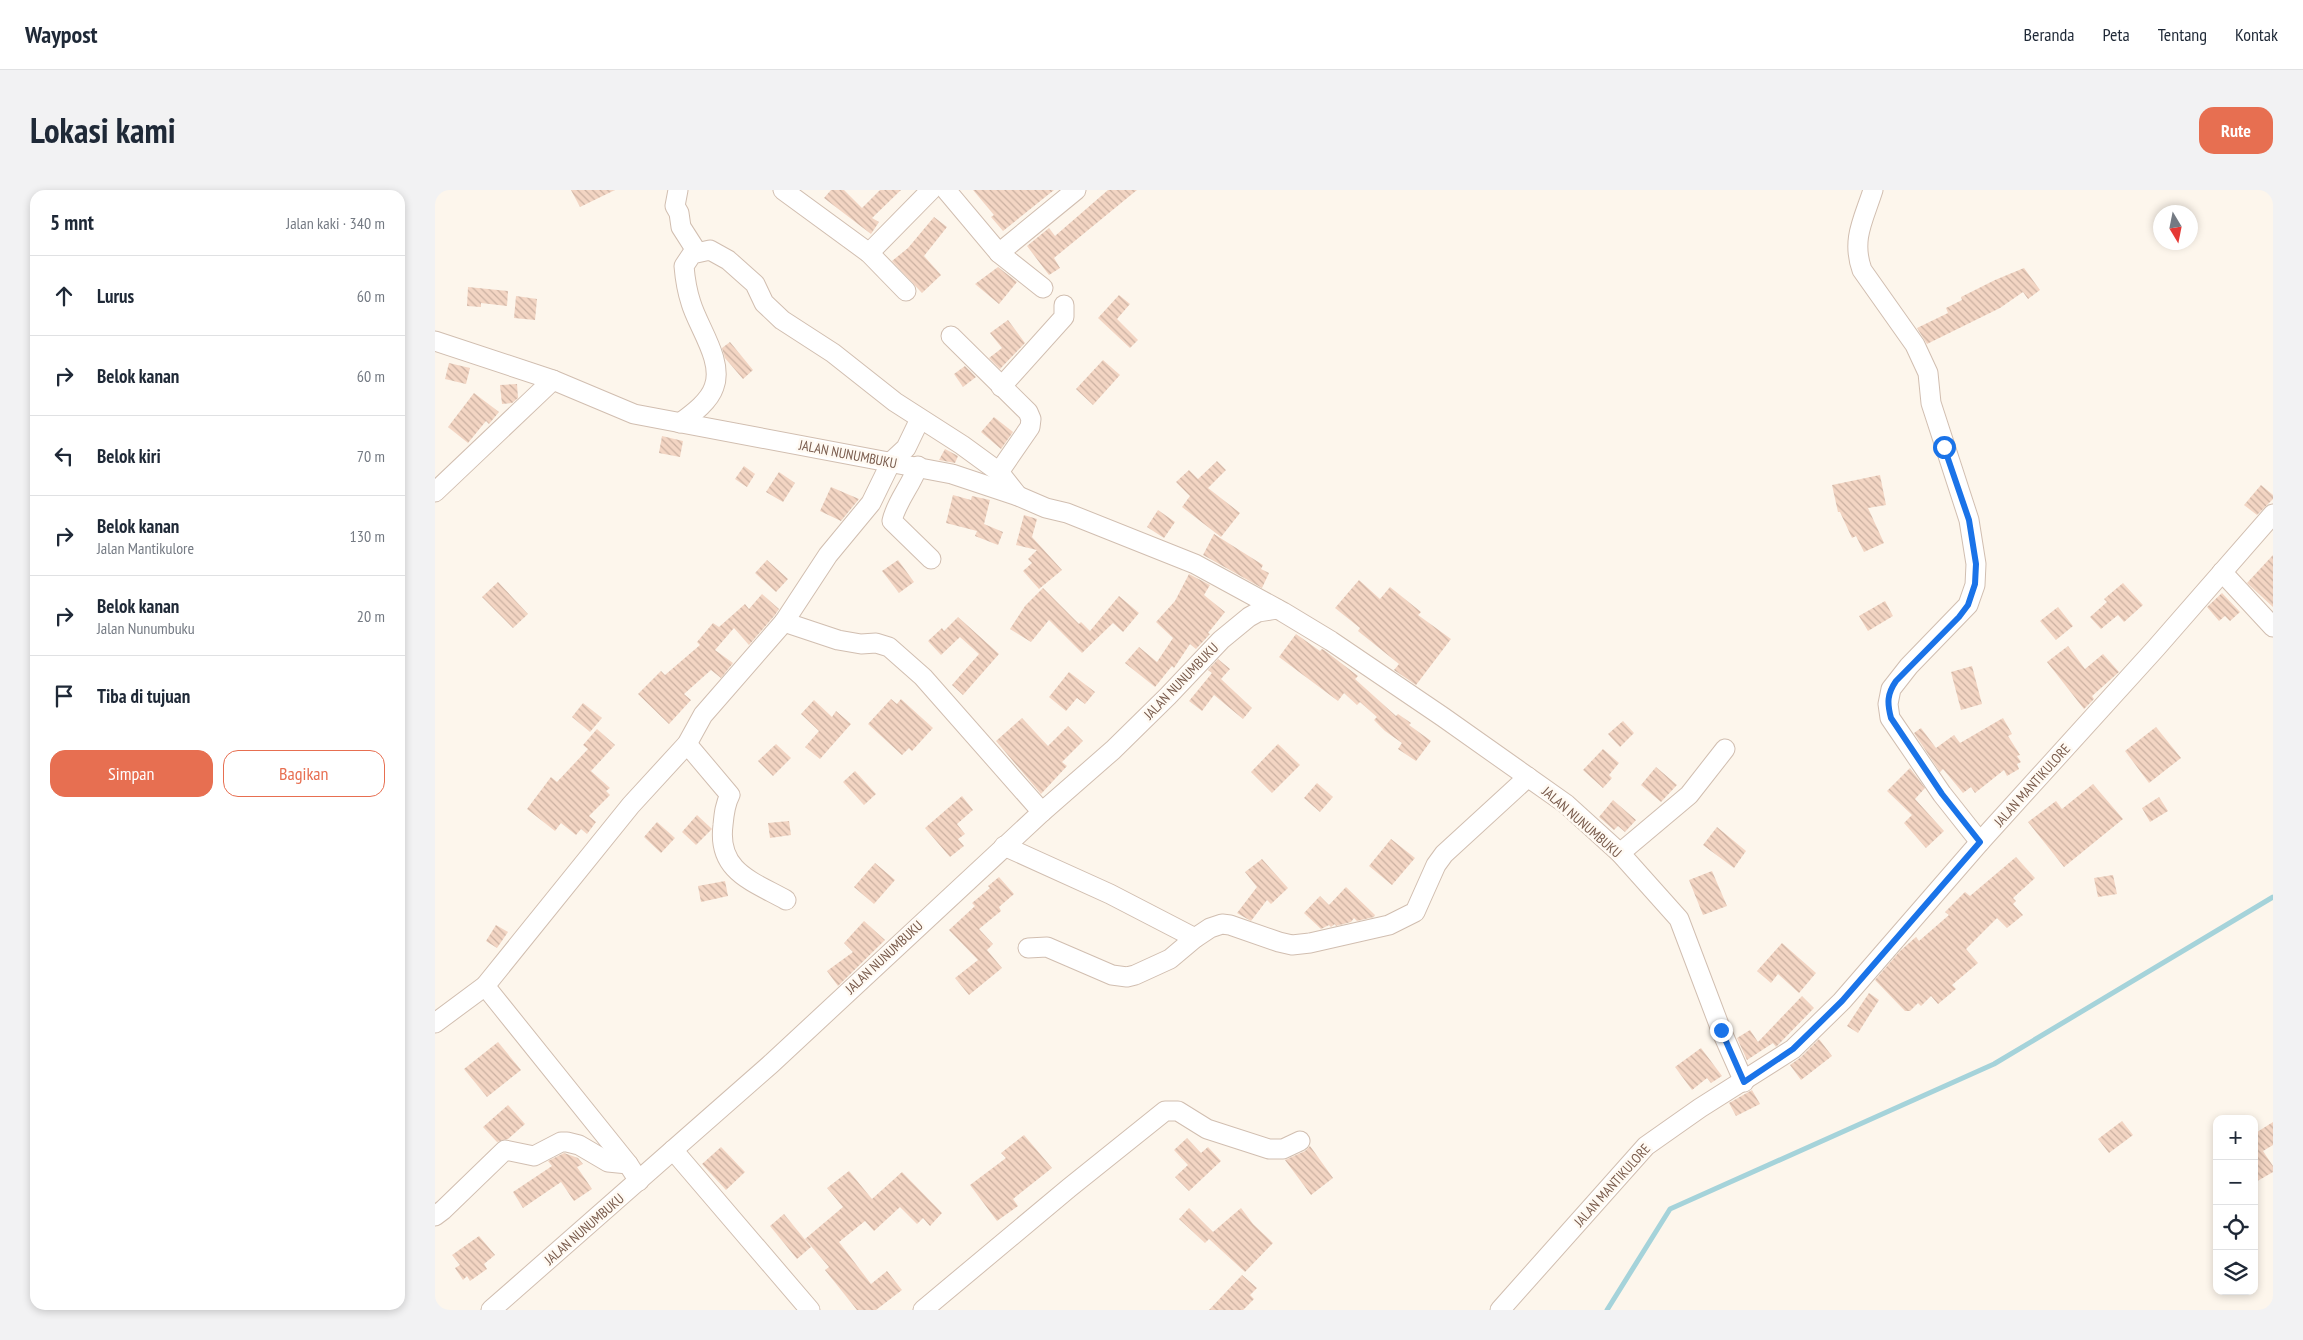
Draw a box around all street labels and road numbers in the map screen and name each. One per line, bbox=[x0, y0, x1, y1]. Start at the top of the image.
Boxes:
street label: JALAN NUNUMBUKU bbox=[796, 435, 899, 472]
street label: JALAN NUNUMBUKU bbox=[1139, 639, 1222, 724]
street label: JALAN MANTIKULORE bbox=[1989, 740, 2074, 831]
street label: JALAN NUNUMBUKU bbox=[1538, 782, 1626, 861]
street label: JALAN NUNUMBUKU bbox=[841, 916, 927, 998]
street label: JALAN MANTIKULORE bbox=[1569, 1140, 1654, 1231]
street label: JALAN NUNUMBUKU bbox=[540, 1190, 628, 1269]

